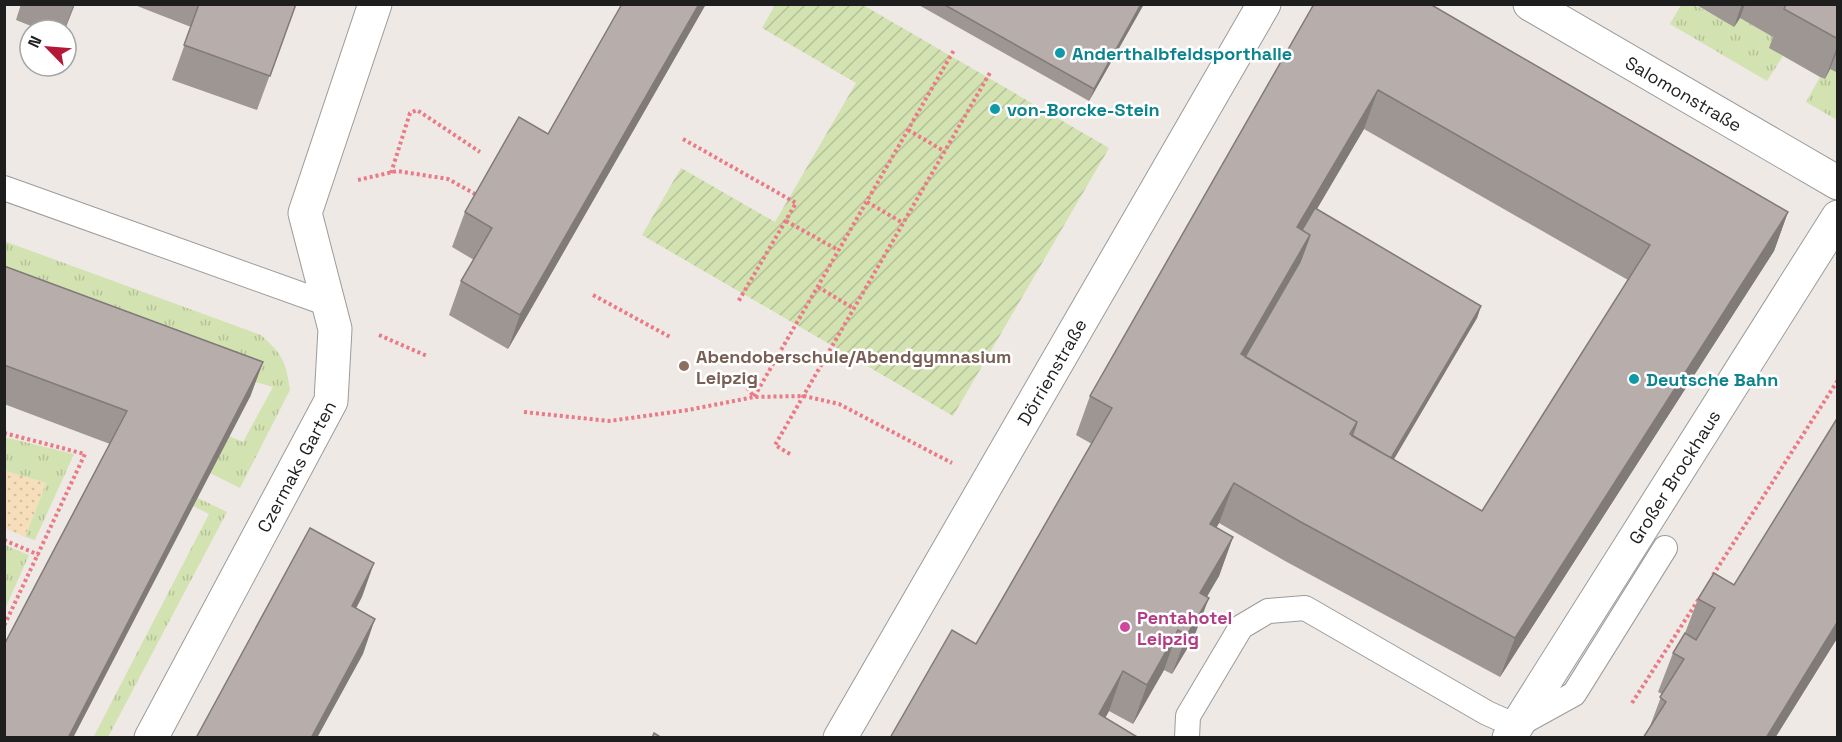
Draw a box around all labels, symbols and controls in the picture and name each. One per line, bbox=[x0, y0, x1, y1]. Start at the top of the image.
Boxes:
north arrow bbox=[18, 18, 78, 78]
text: N bbox=[23, 33, 47, 51]
place label: Anderthalbfeldsporthalle bbox=[1072, 42, 1292, 65]
marker: Anderthalbfeldsporthalle bbox=[1053, 46, 1067, 60]
street label: Salomonstraße bbox=[1621, 51, 1746, 136]
place label: von-Borcke-Stein bbox=[1007, 98, 1160, 121]
marker: von-Borcke-Stein bbox=[988, 102, 1002, 116]
street label: Dörrienstraße bbox=[1012, 314, 1091, 429]
place label: Abendoberschule/Abendgymnasium Leipzig bbox=[696, 345, 1011, 389]
marker: Abendoberschule/Abendgymnasium Leipzig bbox=[677, 359, 691, 373]
place label: Deutsche Bahn bbox=[1646, 368, 1778, 391]
marker: Deutsche Bahn bbox=[1627, 372, 1641, 386]
street label: Czermaks Garten bbox=[252, 396, 341, 536]
street label: Großer Brockhaus bbox=[1623, 405, 1725, 548]
place label: Pentahotel Leipzig bbox=[1137, 606, 1232, 650]
marker: Pentahotel Leipzig bbox=[1118, 620, 1132, 634]

